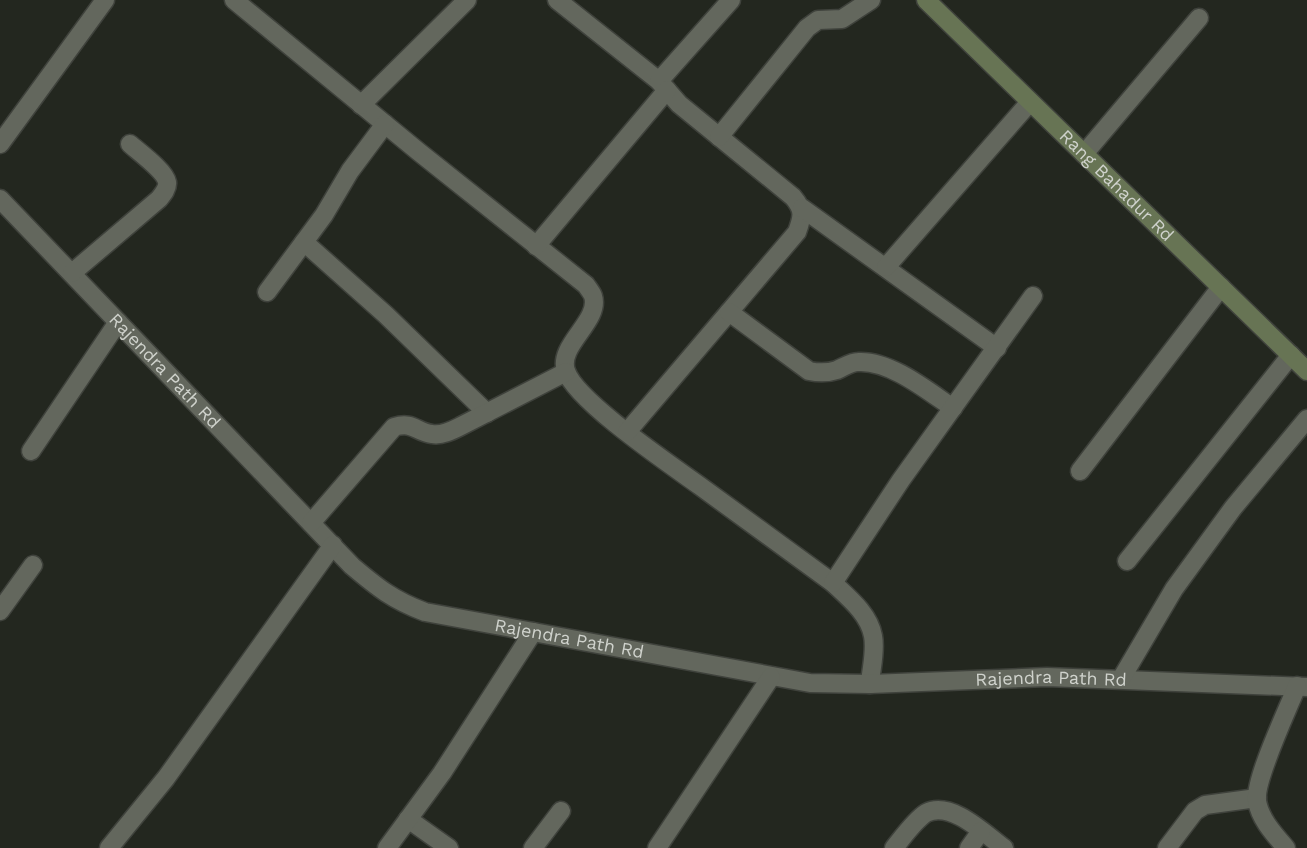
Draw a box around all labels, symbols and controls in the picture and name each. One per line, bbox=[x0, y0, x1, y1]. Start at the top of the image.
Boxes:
street label: Rang Bahadur Rd bbox=[1056, 125, 1178, 245]
street label: Rajendra Path Rd bbox=[105, 308, 225, 432]
street label: Rajendra Path Rd bbox=[493, 614, 646, 662]
street label: Rajendra Path Rd bbox=[975, 666, 1127, 690]

